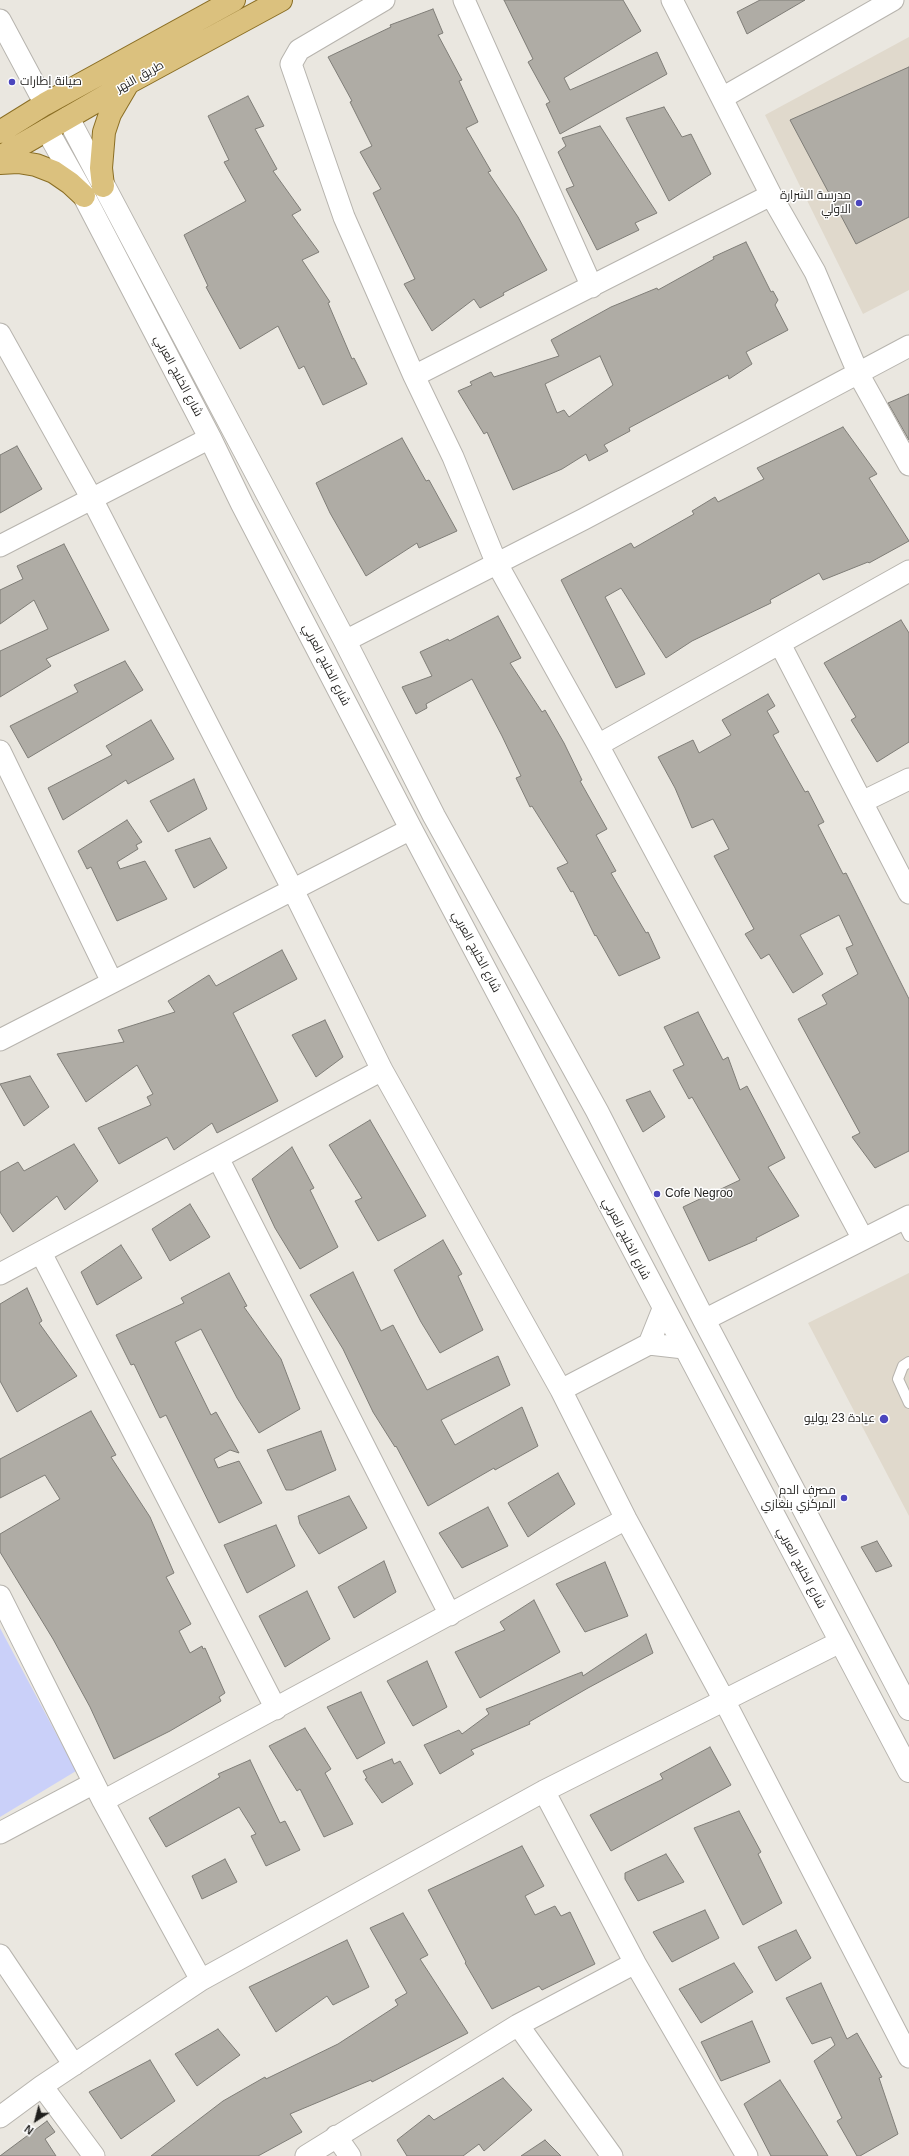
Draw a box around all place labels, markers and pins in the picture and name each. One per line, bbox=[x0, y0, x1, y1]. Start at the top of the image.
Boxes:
place label: صيانة إطارات bbox=[20, 75, 82, 89]
marker: صيانة إطارات bbox=[7, 77, 17, 87]
place label: مدرسة الشرارة الاولي bbox=[780, 189, 851, 217]
marker: مدرسة الشرارة الاولي bbox=[854, 198, 864, 208]
place label: Cofe Negroo bbox=[665, 1187, 733, 1201]
marker: Cofe Negroo bbox=[652, 1189, 662, 1199]
place label: عيادة 23 يوليو bbox=[804, 1412, 875, 1426]
marker: عيادة 23 يوليو bbox=[878, 1413, 890, 1425]
place label: مصرف الدم المركزي بنغازي bbox=[761, 1484, 836, 1512]
marker: مصرف الدم المركزي بنغازي bbox=[839, 1493, 849, 1503]

